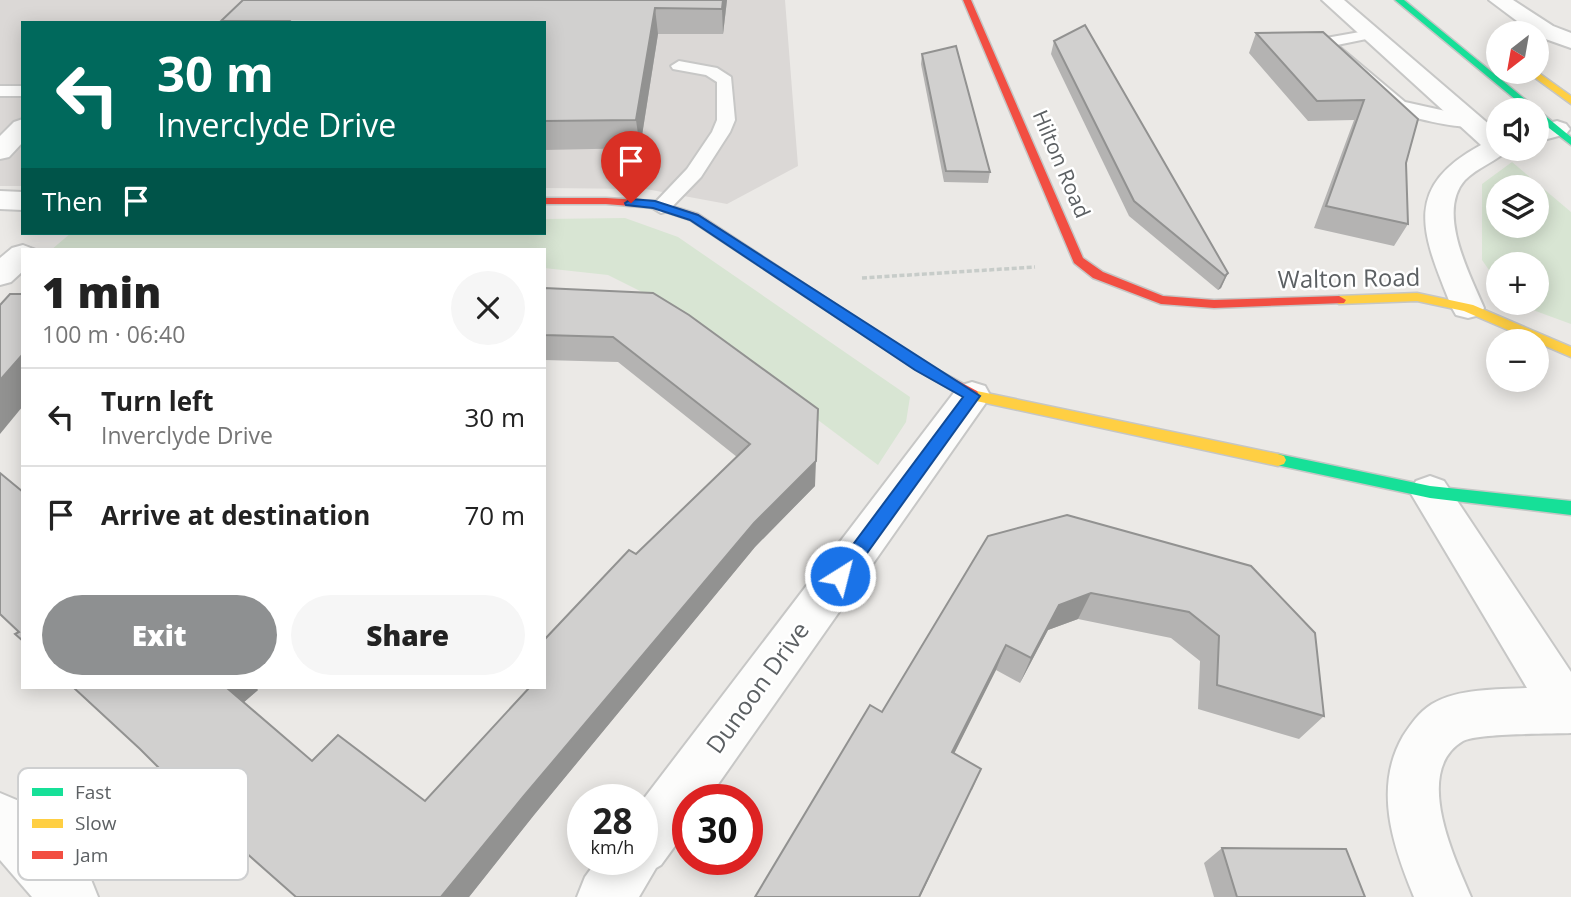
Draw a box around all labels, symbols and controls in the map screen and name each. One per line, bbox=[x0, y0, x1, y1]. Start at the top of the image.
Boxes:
north arrow bbox=[1486, 21, 1549, 84]
map controls bbox=[1486, 21, 1549, 392]
text: 30 m bbox=[157, 40, 274, 106]
icon: left bbox=[42, 49, 133, 140]
button: sound bbox=[1486, 98, 1549, 161]
text: Inverclyde Drive bbox=[157, 103, 396, 146]
street label: Hilton Road bbox=[1027, 105, 1097, 222]
pin bbox=[601, 131, 661, 203]
icon: arrive bbox=[612, 142, 650, 180]
button: layers bbox=[1486, 175, 1549, 238]
icon: arrive bbox=[117, 182, 155, 220]
text: Then bbox=[42, 183, 103, 219]
button: + bbox=[1486, 252, 1549, 315]
street label: Walton Road bbox=[1277, 260, 1421, 295]
text: 1 min bbox=[42, 263, 161, 320]
button: close bbox=[451, 271, 525, 345]
text: 100 m · 06:40 bbox=[42, 318, 185, 350]
button: − bbox=[1486, 329, 1549, 392]
text: Turn left bbox=[101, 383, 213, 419]
icon: left bbox=[42, 398, 80, 436]
text: 30 m bbox=[464, 399, 525, 435]
text: Inverclyde Drive bbox=[101, 419, 273, 451]
icon: arrive bbox=[42, 496, 80, 534]
text: Arrive at destination bbox=[101, 497, 370, 533]
text: 70 m bbox=[464, 497, 525, 533]
position arrow bbox=[803, 539, 877, 613]
button: Exit bbox=[42, 595, 277, 675]
button: Share bbox=[291, 595, 525, 675]
street label: Dunoon Drive bbox=[698, 615, 816, 760]
legend bbox=[18, 768, 248, 880]
text: Fast bbox=[75, 779, 111, 805]
speed limit sign: 30 bbox=[672, 784, 763, 875]
text: 28 bbox=[592, 797, 633, 844]
text: Slow bbox=[75, 810, 117, 836]
text: km/h bbox=[591, 835, 634, 859]
text: Jam bbox=[73, 842, 108, 868]

